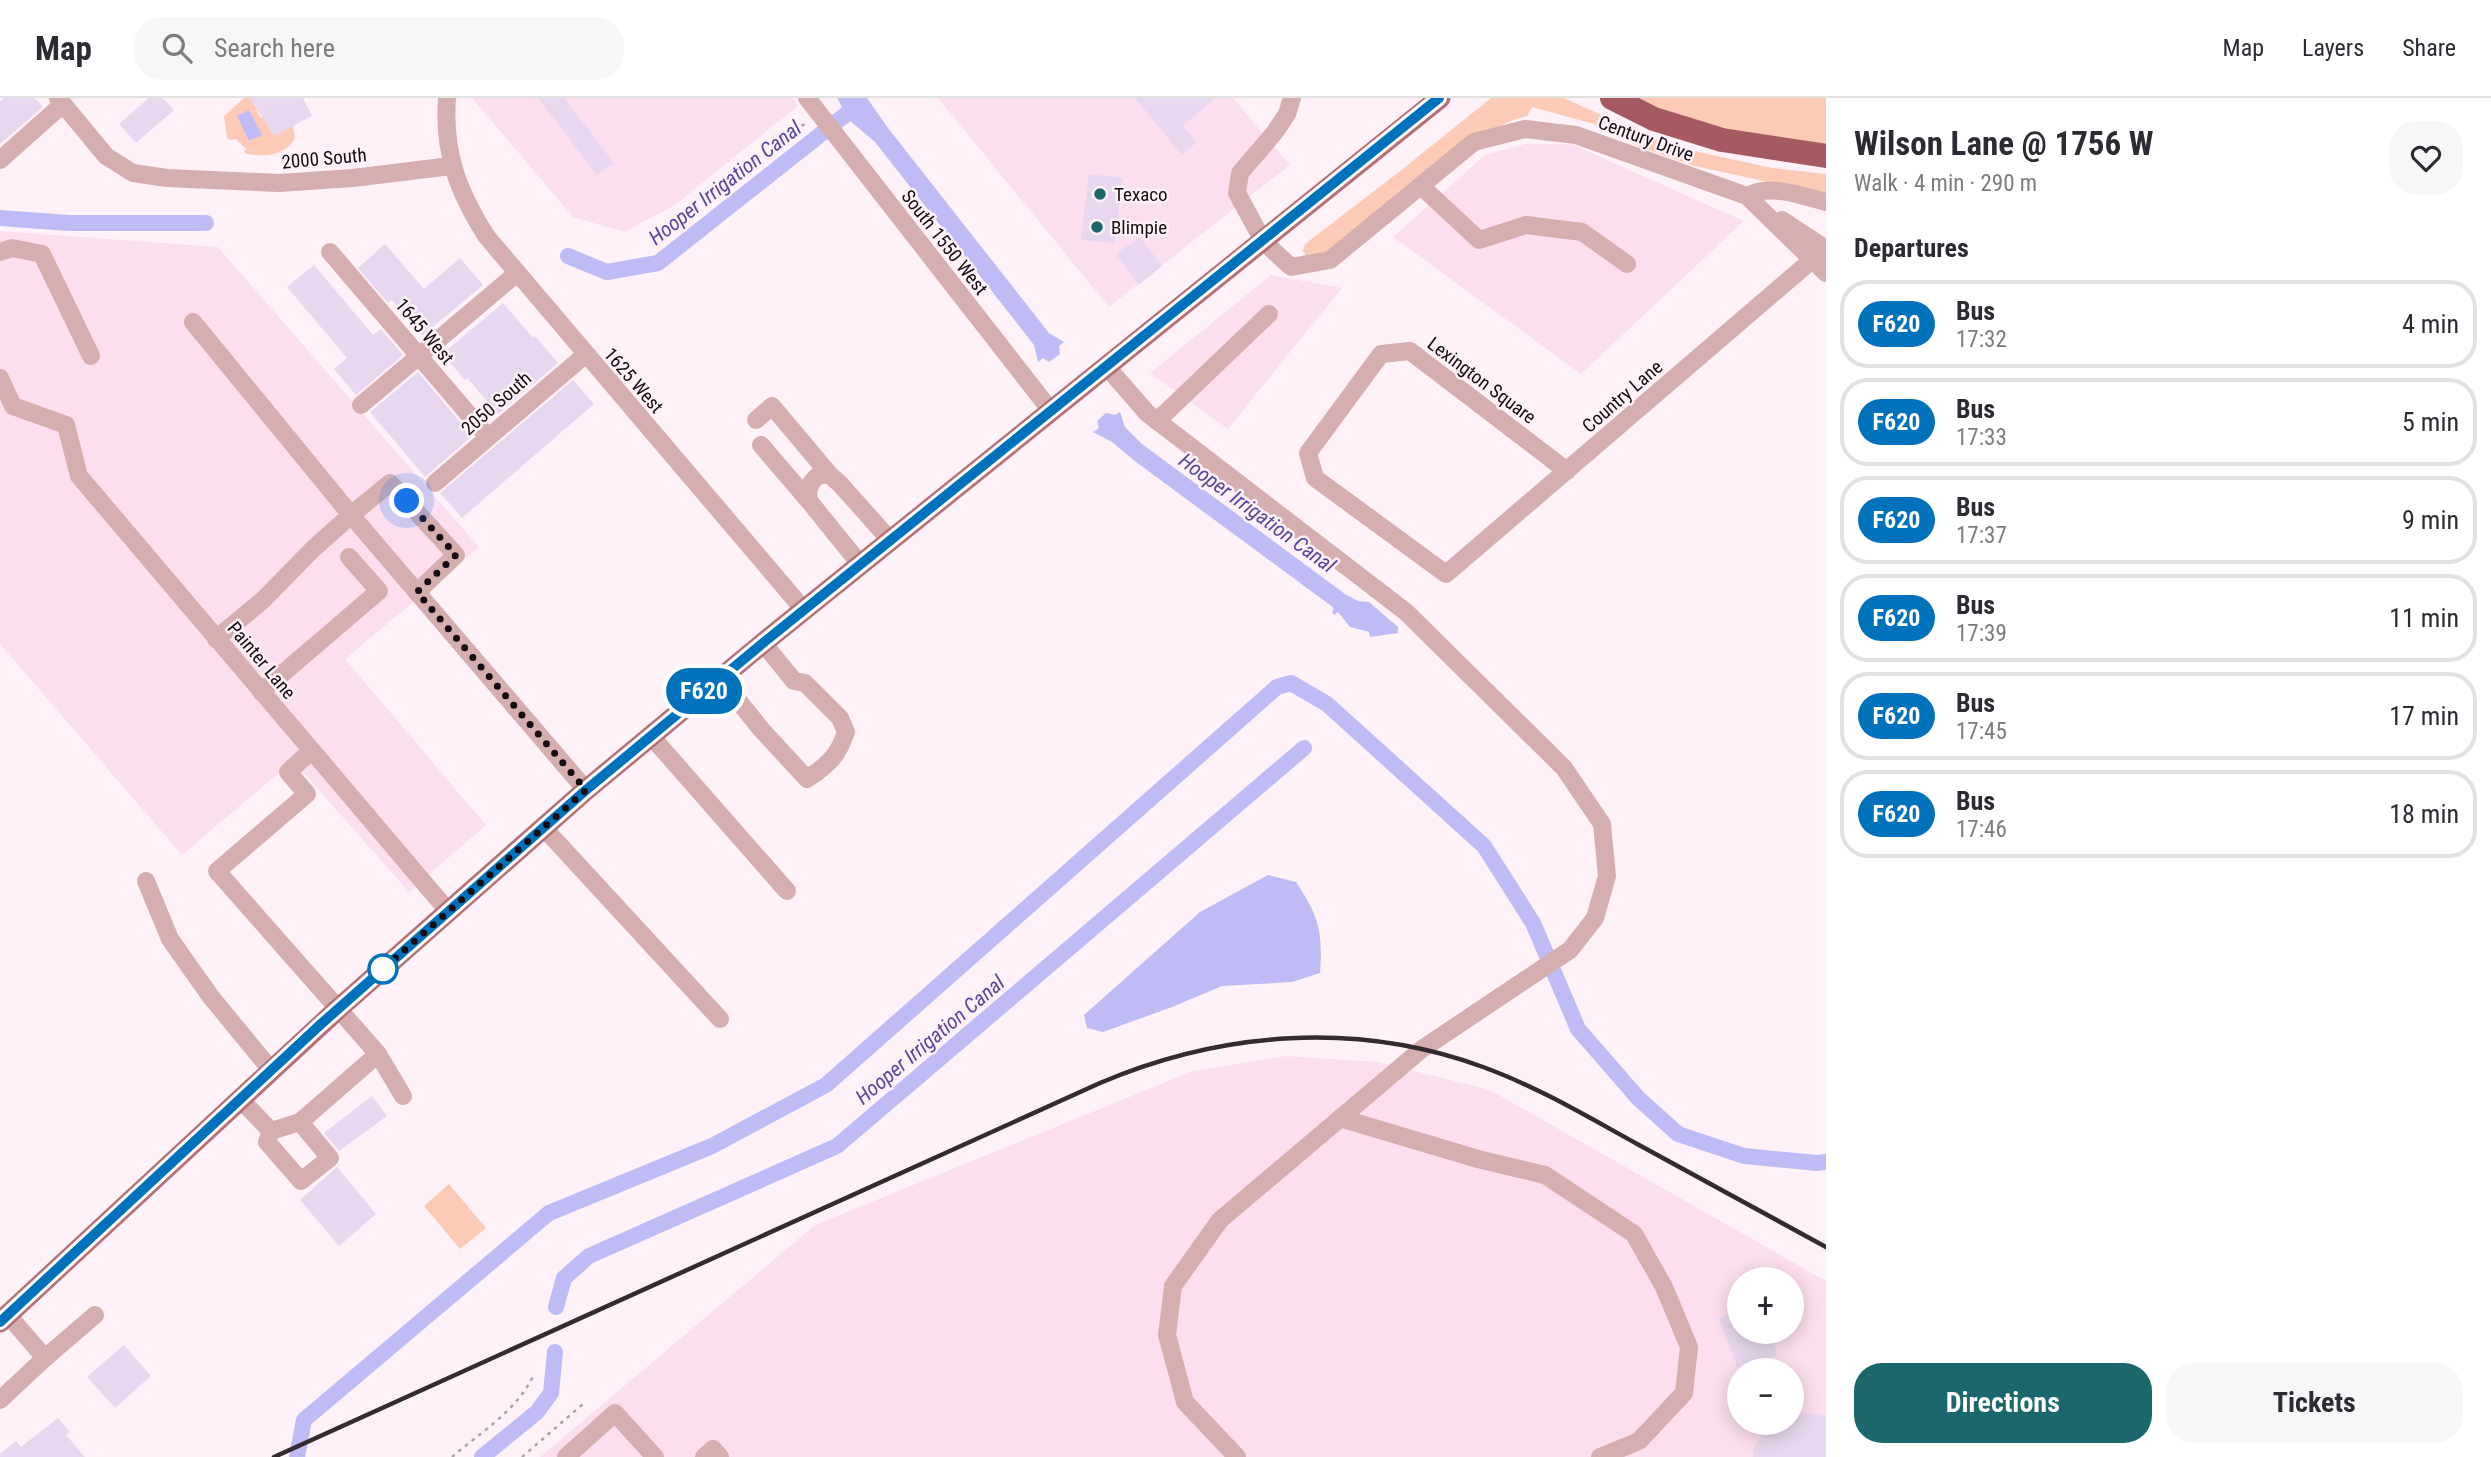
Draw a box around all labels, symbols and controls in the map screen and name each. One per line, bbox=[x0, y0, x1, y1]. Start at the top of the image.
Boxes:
search box bbox=[134, 17, 624, 80]
text: Map bbox=[35, 29, 92, 68]
icon: search bbox=[158, 29, 196, 67]
text: Search here bbox=[214, 33, 335, 63]
text: Map bbox=[2223, 34, 2264, 62]
text: Layers bbox=[2302, 34, 2364, 62]
text: Share bbox=[2402, 34, 2456, 62]
street label: Century Drive bbox=[1595, 111, 1697, 166]
water label: Hooper Irrigation Canal bbox=[644, 116, 806, 250]
button: heart bbox=[2389, 121, 2463, 195]
text: Wilson Lane @ 1756 W bbox=[1854, 124, 2154, 163]
street label: 2000 South bbox=[281, 143, 368, 174]
text: Walk · 4 min · 290 m bbox=[1854, 170, 2037, 197]
place label: Texaco bbox=[1114, 183, 1168, 206]
street label: South 1550 West bbox=[896, 185, 993, 299]
marker: Texaco bbox=[1092, 186, 1108, 202]
place label: Blimpie bbox=[1111, 216, 1167, 239]
marker: Blimpie bbox=[1089, 219, 1105, 235]
text: Departures bbox=[1854, 233, 1969, 263]
street label: 1645 West bbox=[390, 294, 459, 369]
text: Bus bbox=[1956, 296, 1995, 326]
text: 4 min bbox=[2402, 309, 2459, 339]
text: F620 bbox=[1873, 310, 1920, 338]
text: 17:32 bbox=[1956, 326, 2007, 353]
street label: Lexington Square bbox=[1423, 332, 1541, 429]
street label: 1625 West bbox=[599, 343, 668, 418]
street label: Country Lane bbox=[1578, 355, 1667, 437]
street label: 2050 South bbox=[457, 367, 536, 440]
text: Bus bbox=[1956, 394, 1995, 424]
text: 5 min bbox=[2402, 407, 2459, 437]
text: F620 bbox=[1873, 408, 1920, 436]
text: 17:33 bbox=[1956, 424, 2007, 451]
water label: Hooper Irrigation Canal bbox=[1174, 448, 1340, 578]
your location bbox=[389, 483, 424, 518]
text: Bus bbox=[1956, 492, 1995, 522]
text: 9 min bbox=[2402, 505, 2459, 535]
text: F620 bbox=[1873, 506, 1920, 534]
text: 17:37 bbox=[1956, 522, 2007, 549]
text: Bus bbox=[1956, 590, 1995, 620]
text: 11 min bbox=[2389, 603, 2459, 633]
text: F620 bbox=[1873, 604, 1920, 632]
street label: Painter Lane bbox=[223, 617, 301, 704]
text: 17:39 bbox=[1956, 620, 2007, 647]
line badge: F620 bbox=[655, 668, 753, 714]
text: F620 bbox=[680, 677, 728, 705]
text: Bus bbox=[1956, 688, 1995, 718]
text: 17 min bbox=[2389, 701, 2459, 731]
text: F620 bbox=[1873, 702, 1920, 730]
text: 17:45 bbox=[1956, 718, 2007, 745]
text: Bus bbox=[1956, 786, 1995, 816]
text: 18 min bbox=[2389, 799, 2459, 829]
text: F620 bbox=[1873, 800, 1920, 828]
text: 17:46 bbox=[1956, 816, 2007, 843]
unlabelled marker bbox=[368, 954, 398, 984]
water label: Hooper Irrigation Canal bbox=[851, 971, 1010, 1109]
map controls bbox=[1727, 1267, 1804, 1435]
button: + bbox=[1727, 1267, 1804, 1344]
button: − bbox=[1727, 1358, 1804, 1435]
button: Directions bbox=[1854, 1363, 2152, 1443]
button: Tickets bbox=[2166, 1363, 2463, 1443]

